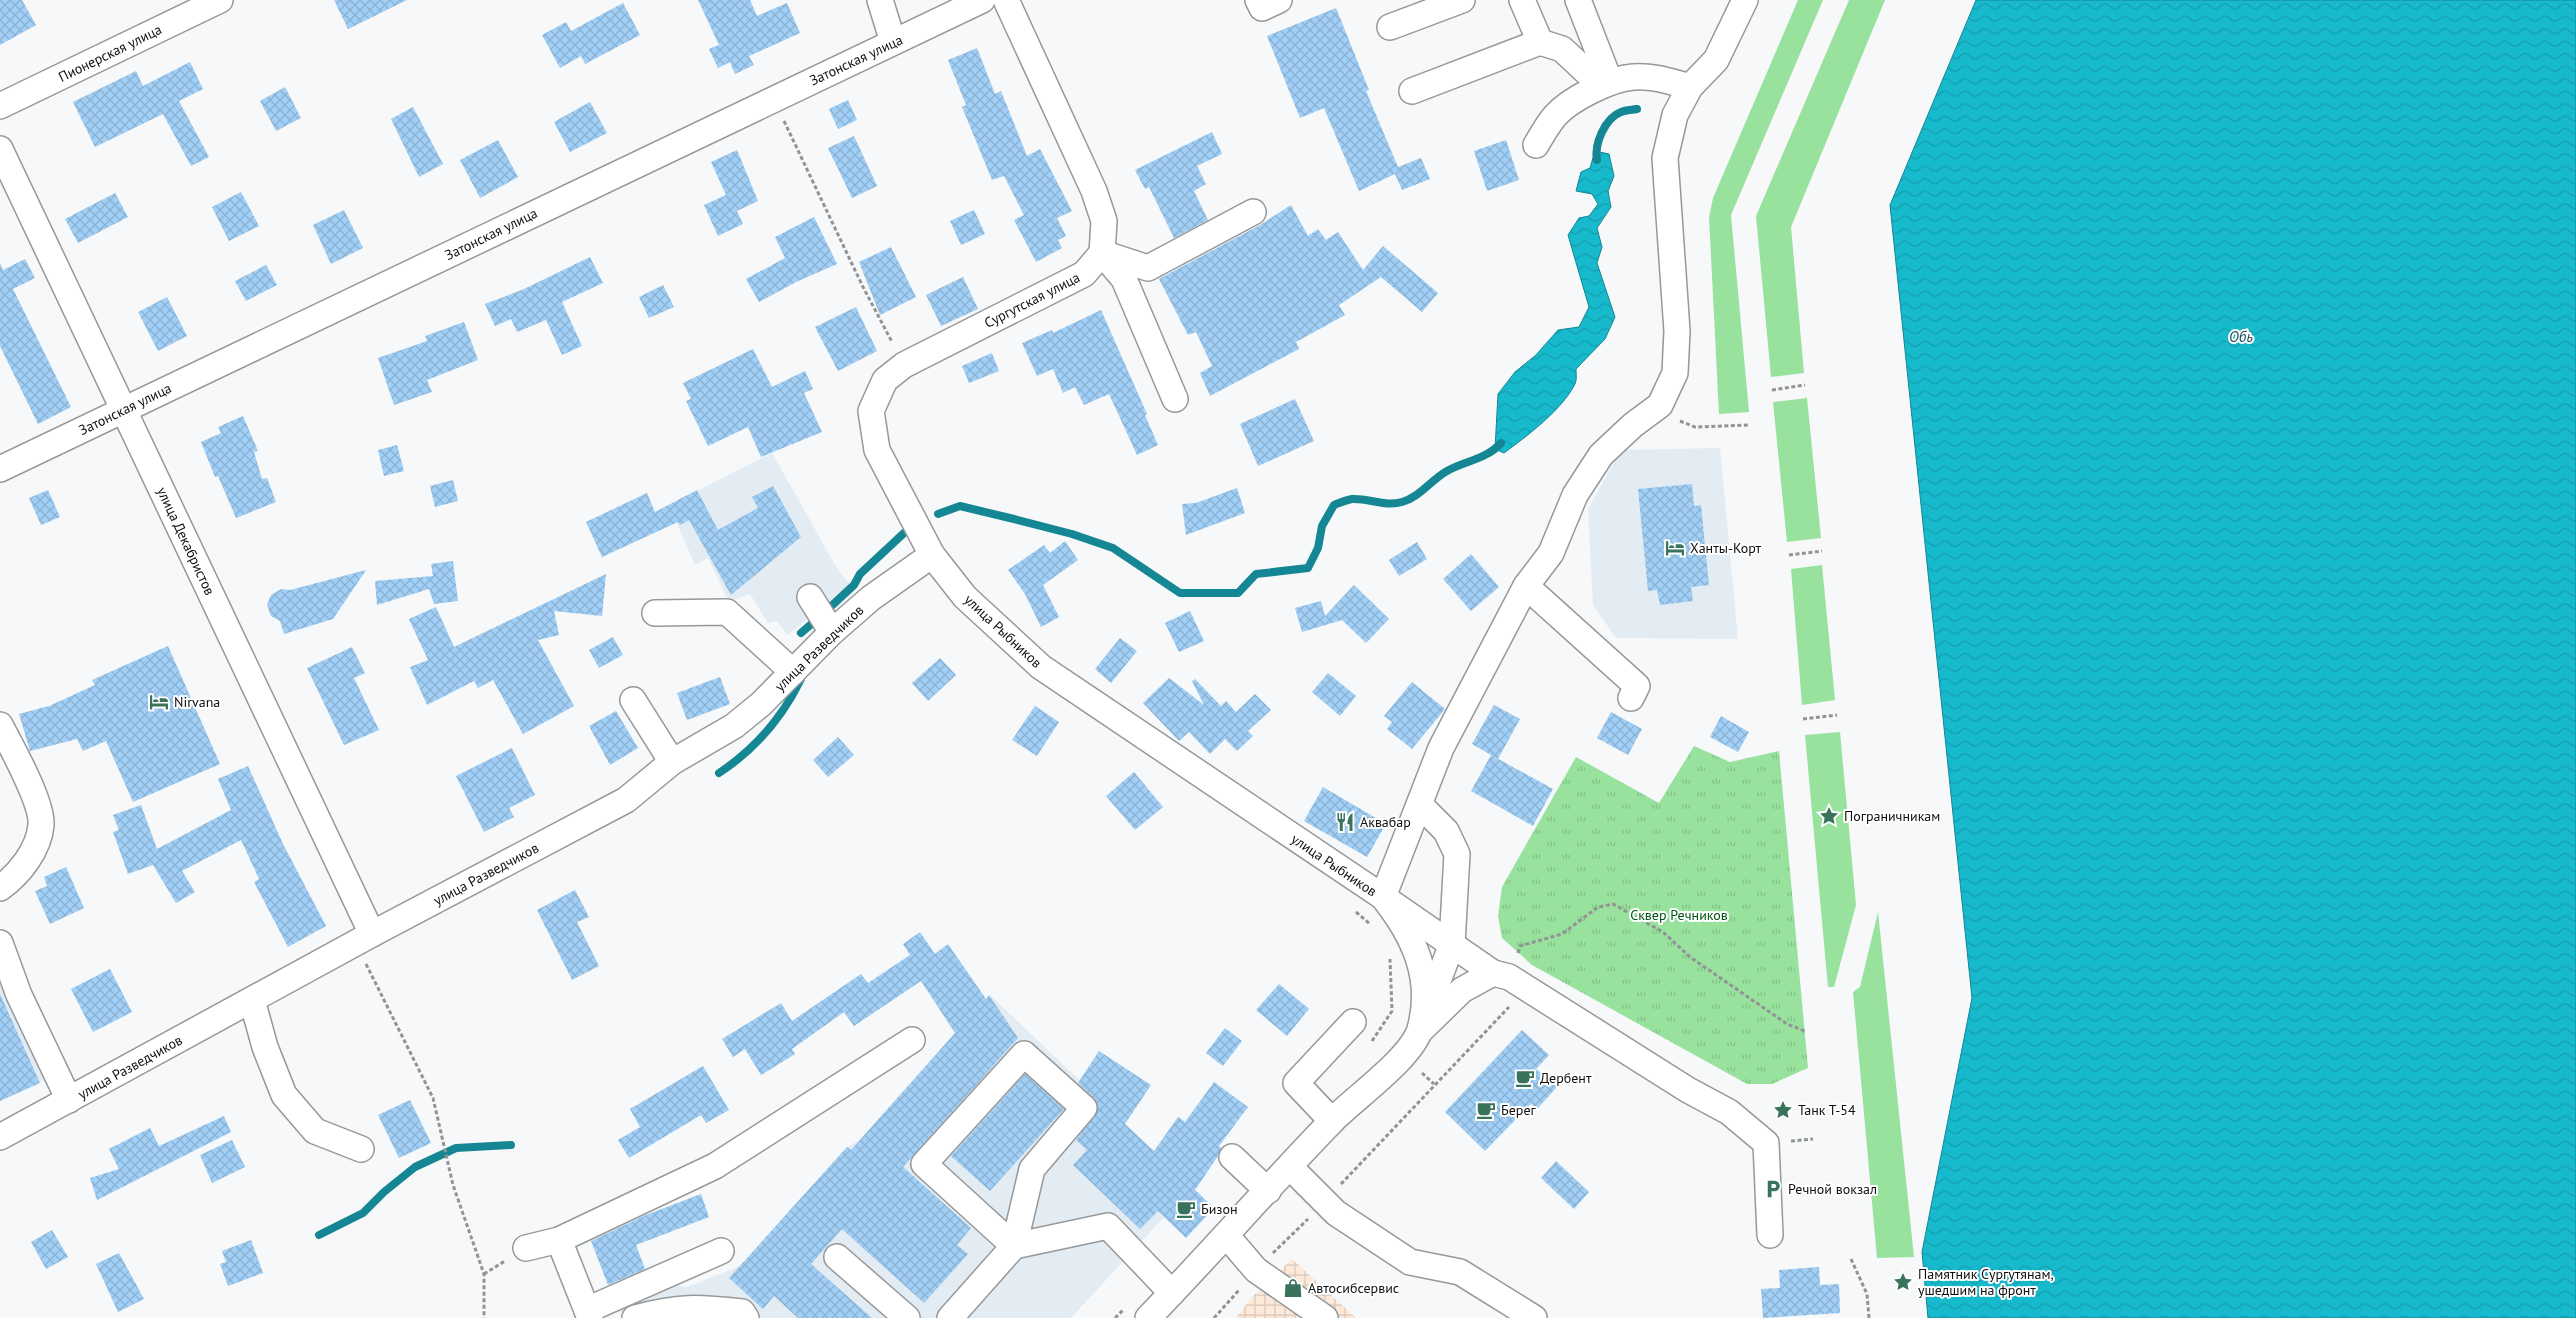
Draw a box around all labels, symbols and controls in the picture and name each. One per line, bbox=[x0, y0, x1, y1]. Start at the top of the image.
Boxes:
street label: Пионерская улица bbox=[55, 20, 165, 86]
street label: Затонская улица bbox=[806, 31, 906, 89]
street label: Затонская улица bbox=[442, 204, 540, 264]
street label: Сургутская улица bbox=[981, 268, 1083, 332]
water label: Обь bbox=[2229, 327, 2253, 346]
street label: Затонская улица bbox=[76, 379, 174, 439]
street label: улица Декабристов bbox=[153, 484, 219, 598]
hotel icon: Ханты-Корт bbox=[1664, 537, 1686, 559]
place label: Ханты-Корт bbox=[1690, 539, 1761, 557]
street label: улица Рыбников bbox=[960, 590, 1046, 672]
street label: улица Разведчиков bbox=[771, 601, 867, 695]
hotel icon: Nirvana bbox=[148, 691, 170, 713]
place label: Nirvana bbox=[174, 693, 220, 711]
place icon: Пограничникам bbox=[1818, 805, 1840, 827]
place label: Пограничникам bbox=[1844, 807, 1940, 825]
restaurant icon: Аквабар bbox=[1334, 811, 1356, 833]
place label: Аквабар bbox=[1360, 813, 1411, 831]
street label: улица Рыбников bbox=[1288, 830, 1380, 900]
street label: улица Разведчиков bbox=[430, 839, 542, 909]
park label: Сквер Речников bbox=[1630, 906, 1728, 924]
street label: улица Разведчиков bbox=[75, 1031, 185, 1103]
cafe icon: Дербент bbox=[1514, 1067, 1536, 1089]
place label: Дербент bbox=[1540, 1069, 1592, 1087]
cafe icon: Берег bbox=[1475, 1099, 1497, 1121]
place icon: Танк Т-54 bbox=[1772, 1099, 1794, 1121]
place label: Берег bbox=[1501, 1101, 1536, 1119]
place label: Танк Т-54 bbox=[1798, 1101, 1856, 1119]
parking icon: Речной вокзал bbox=[1762, 1178, 1784, 1200]
place label: Речной вокзал bbox=[1788, 1180, 1877, 1198]
cafe icon: Бизон bbox=[1175, 1198, 1197, 1220]
place label: Бизон bbox=[1201, 1200, 1238, 1218]
place label: Памятник Сургутянам, ушедшим на фронт bbox=[1918, 1265, 2054, 1299]
place icon: Памятник Сургутянам, ушедшим на фронт bbox=[1892, 1271, 1914, 1293]
shop icon: Автосибсервис bbox=[1282, 1277, 1304, 1299]
place label: Автосибсервис bbox=[1308, 1279, 1399, 1297]

